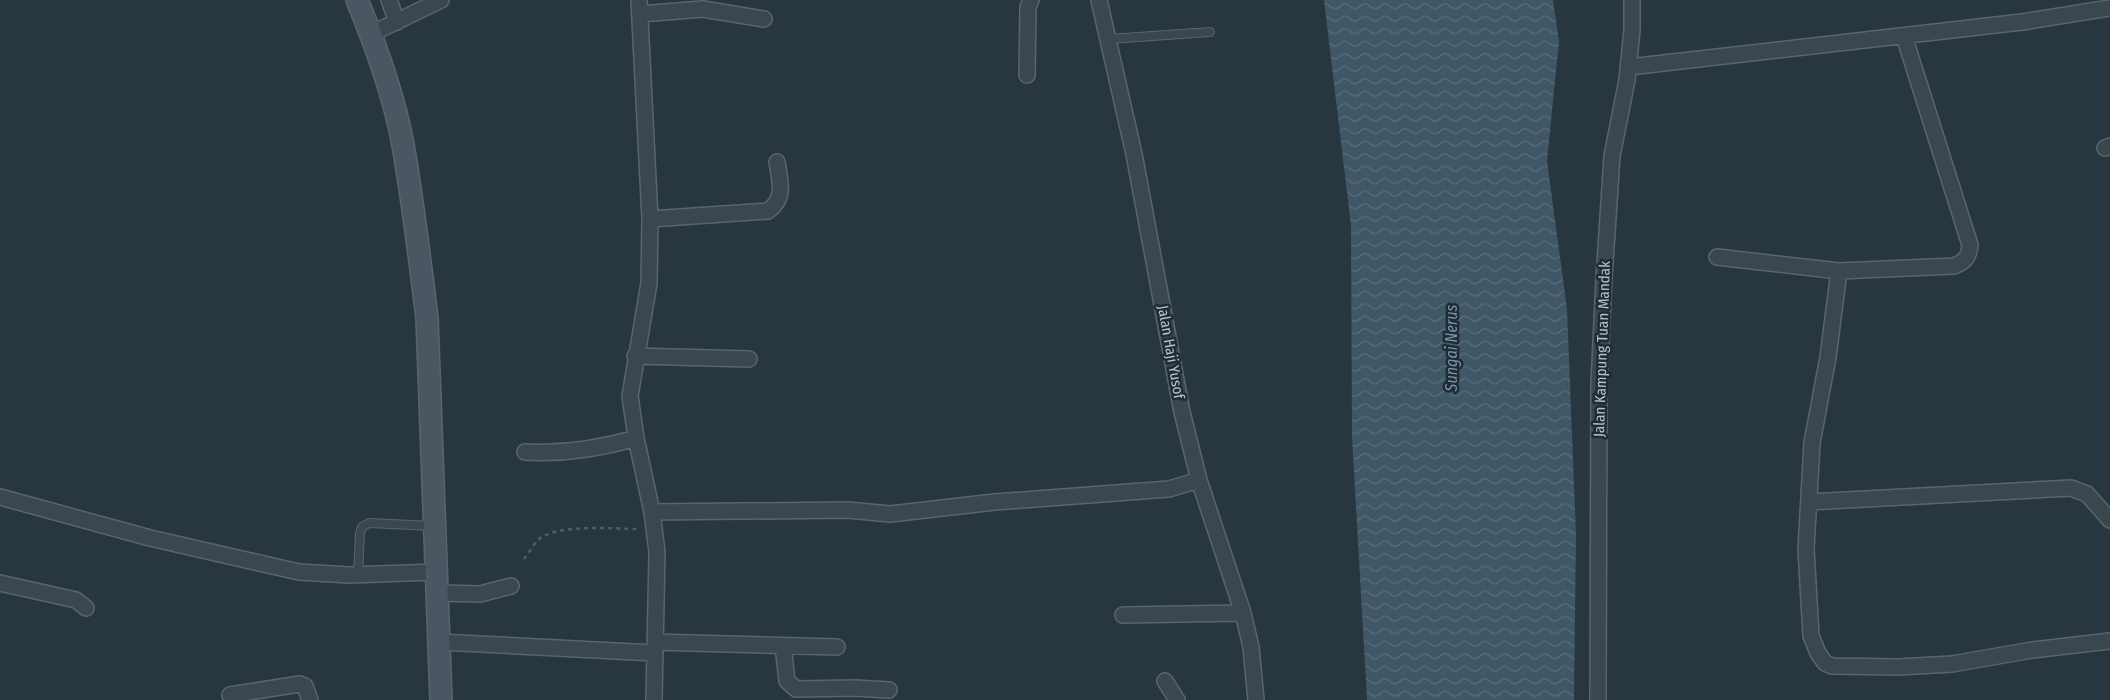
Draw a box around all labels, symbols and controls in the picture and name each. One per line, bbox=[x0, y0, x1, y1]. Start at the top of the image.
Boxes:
street label: Jalan Kampung Tuan Mandak bbox=[1590, 261, 1614, 437]
street label: Jalan Haji Yusof bbox=[1154, 304, 1188, 402]
water label: Sungai Nerus bbox=[1442, 304, 1461, 392]

